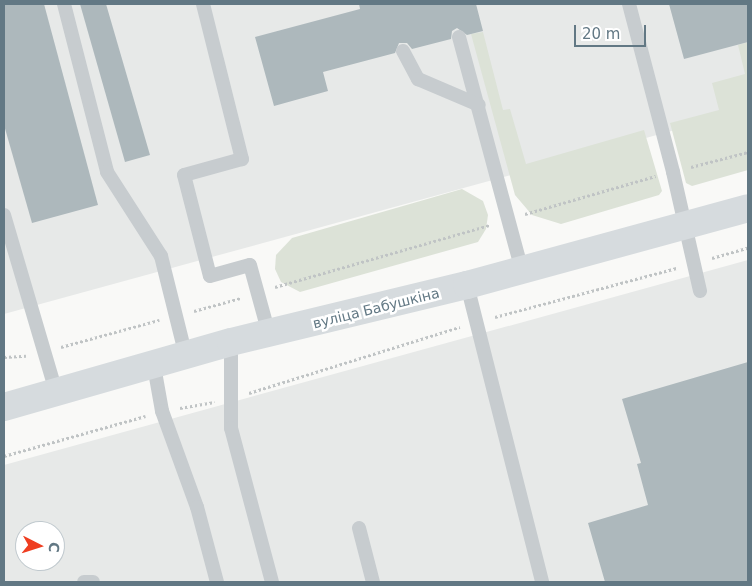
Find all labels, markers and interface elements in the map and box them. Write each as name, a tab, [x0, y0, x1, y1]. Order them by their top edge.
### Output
scale bar	[577, 15, 650, 47]
text: 20 m	[582, 25, 620, 43]
street label: вуліца Бабушкіна	[311, 284, 441, 332]
north arrow	[15, 521, 65, 571]
text: С	[46, 541, 62, 553]

